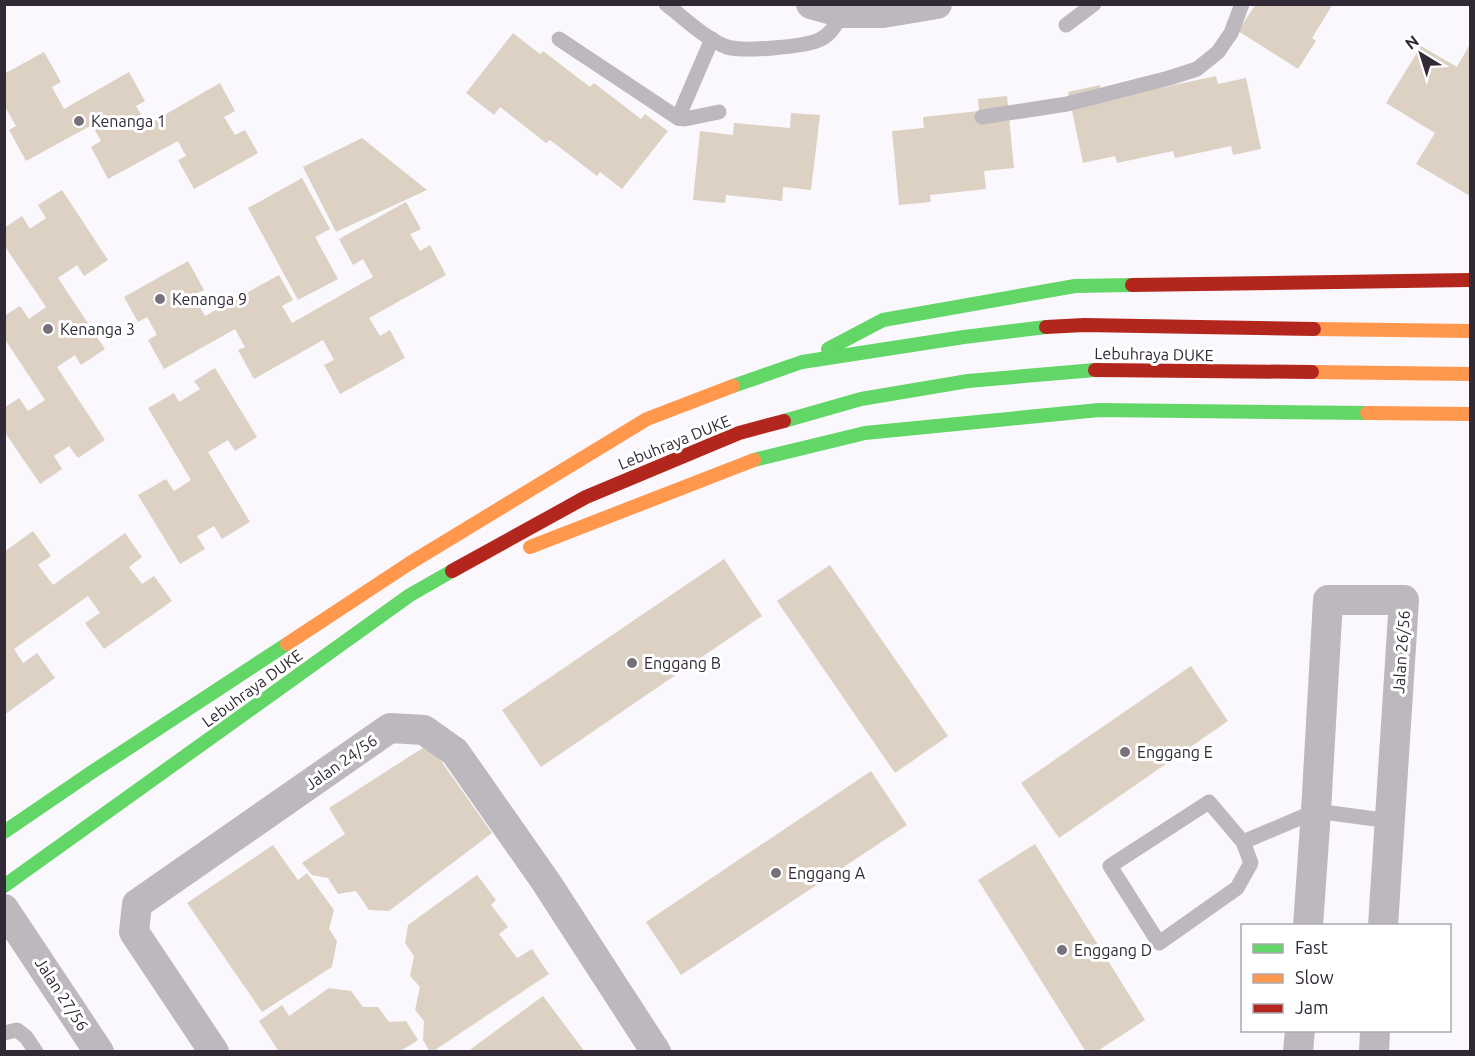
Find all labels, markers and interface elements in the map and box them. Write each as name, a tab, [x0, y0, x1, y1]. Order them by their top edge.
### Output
north arrow	[1391, 24, 1451, 84]
text: N	[1402, 31, 1422, 53]
place label: Kenanga 1	[91, 112, 166, 130]
marker: Kenanga 1	[72, 114, 86, 128]
place label: Kenanga 9	[172, 290, 247, 308]
marker: Kenanga 9	[153, 292, 167, 306]
place label: Kenanga 3	[60, 320, 135, 338]
marker: Kenanga 3	[41, 322, 55, 336]
street label: Lebuhraya DUKE	[1094, 344, 1214, 364]
street label: Lebuhraya DUKE	[615, 411, 733, 473]
street label: Jalan 26/56	[1389, 610, 1413, 694]
street label: Lebuhraya DUKE	[198, 646, 306, 730]
place label: Enggang B	[644, 654, 721, 672]
marker: Enggang B	[625, 656, 639, 670]
street label: Jalan 24/56	[302, 731, 380, 793]
place label: Enggang E	[1137, 743, 1213, 761]
marker: Enggang E	[1118, 745, 1132, 759]
place label: Enggang A	[788, 864, 866, 882]
marker: Enggang A	[769, 866, 783, 880]
legend	[1241, 924, 1451, 1032]
text: Fast	[1295, 937, 1328, 957]
place label: Enggang D	[1074, 941, 1152, 959]
marker: Enggang D	[1055, 943, 1069, 957]
street label: Jalan 27/56	[32, 954, 92, 1034]
text: Slow	[1295, 967, 1334, 987]
text: Jam	[1295, 997, 1329, 1017]

